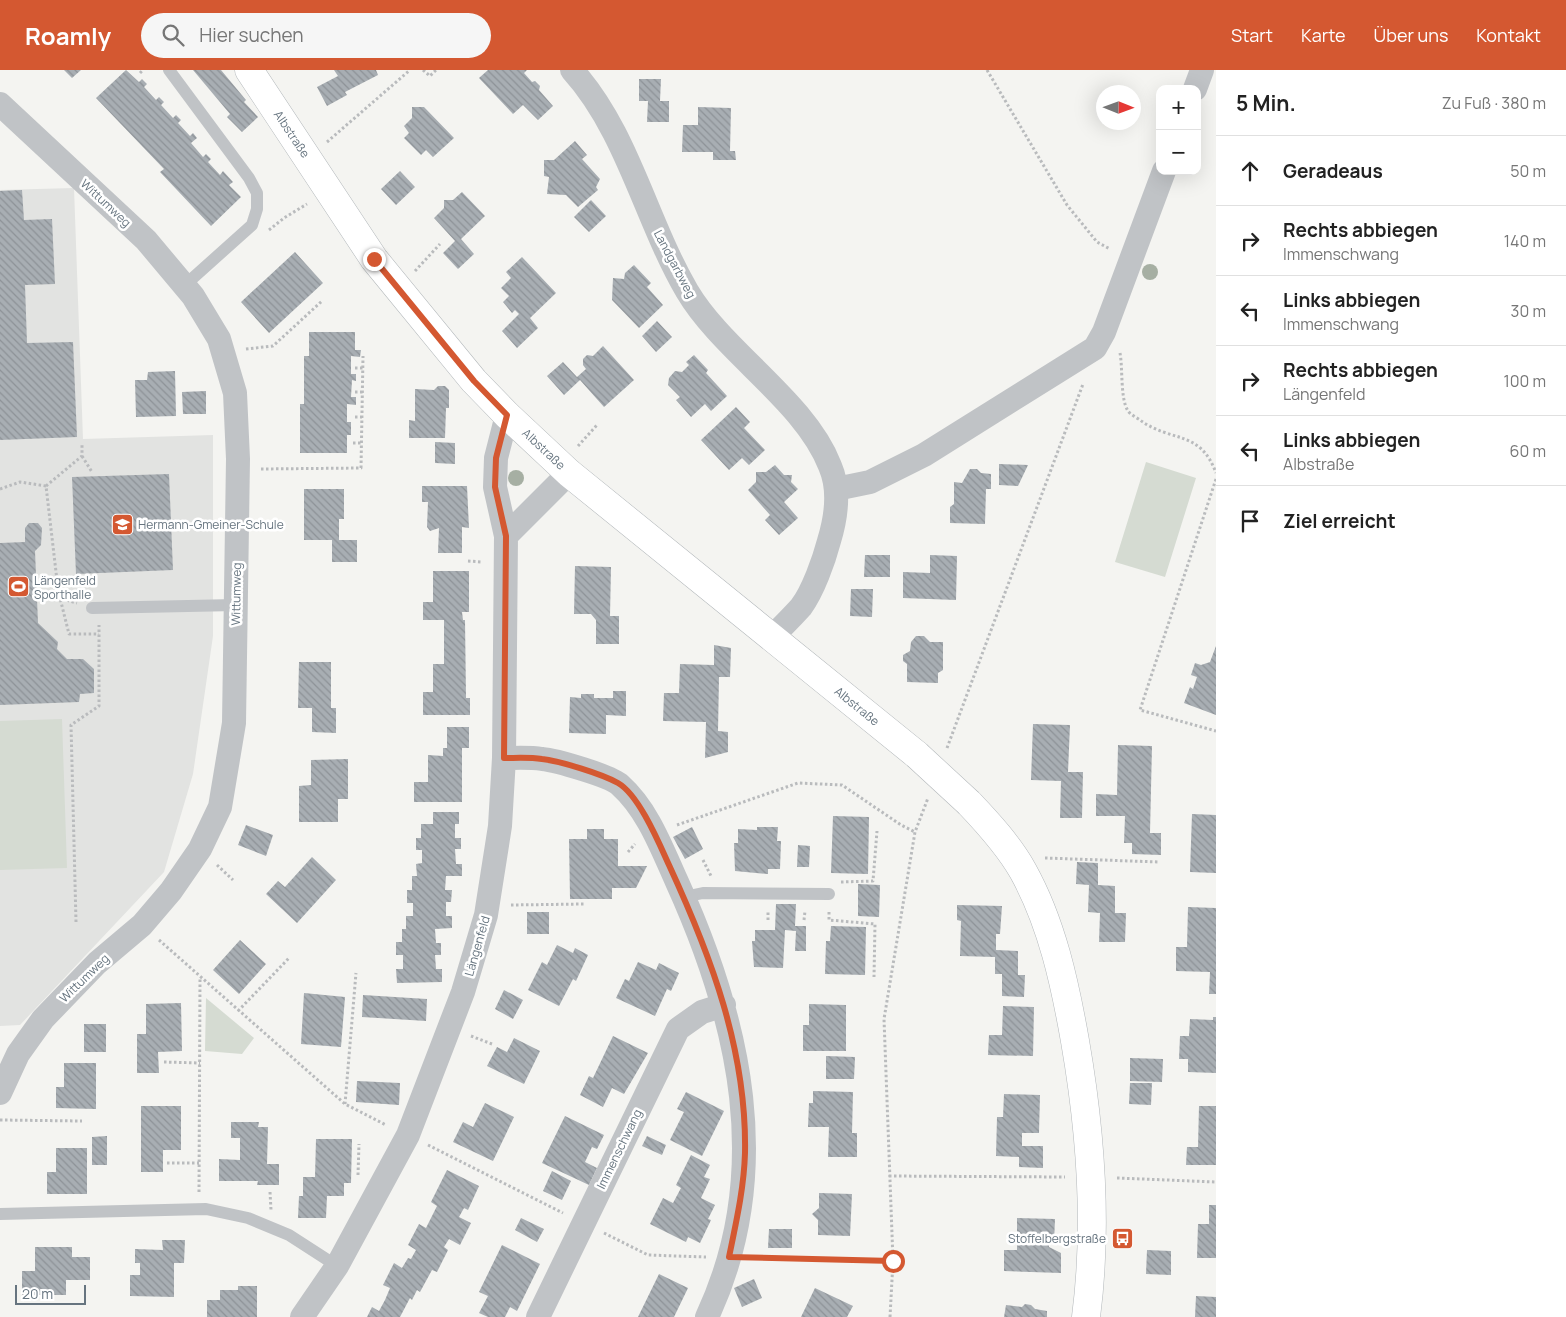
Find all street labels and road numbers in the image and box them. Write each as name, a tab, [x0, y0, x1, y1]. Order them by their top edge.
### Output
street label: Albstraße	[270, 107, 314, 161]
street label: Wittumweg	[77, 175, 135, 231]
street label: Landgarbweg	[650, 227, 700, 301]
street label: Albstraße	[519, 425, 569, 473]
street label: Wittumweg	[227, 562, 245, 626]
street label: Albstraße	[831, 683, 883, 729]
street label: Längenfeld	[460, 914, 494, 978]
street label: Wittumweg	[55, 950, 113, 1006]
street label: Immenschwang	[592, 1106, 646, 1192]

